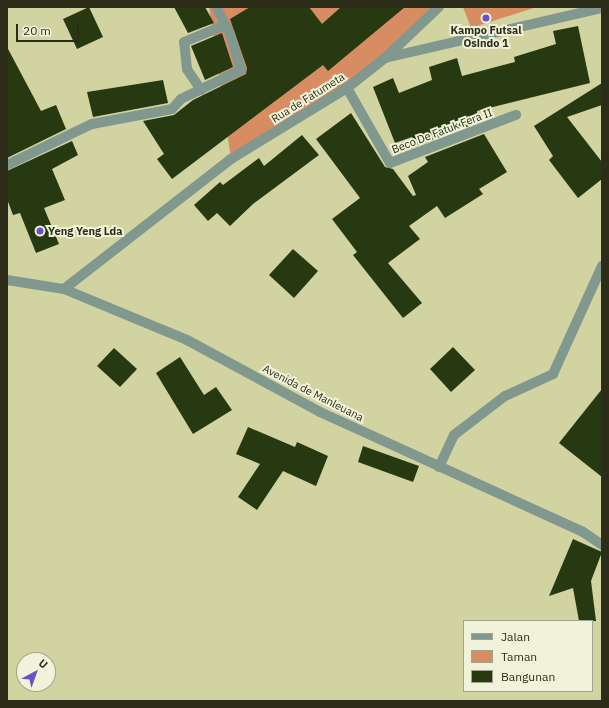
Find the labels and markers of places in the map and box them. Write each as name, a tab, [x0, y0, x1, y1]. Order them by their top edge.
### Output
marker: Kampo Futsal Osindo 1	[481, 13, 491, 23]
place label: Kampo Futsal Osindo 1	[450, 24, 522, 50]
place label: Yeng Yeng Lda	[48, 224, 122, 238]
marker: Yeng Yeng Lda	[35, 226, 45, 236]

